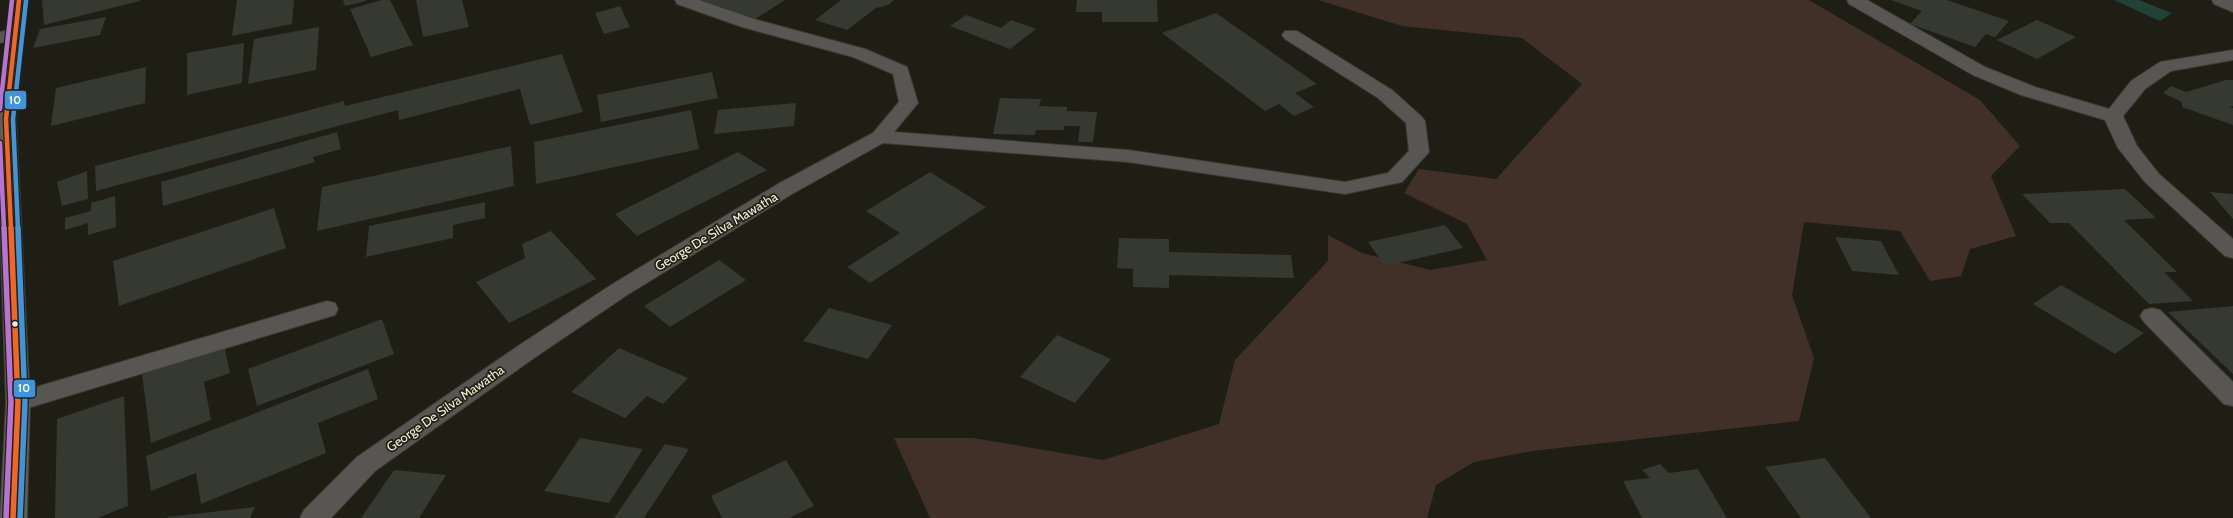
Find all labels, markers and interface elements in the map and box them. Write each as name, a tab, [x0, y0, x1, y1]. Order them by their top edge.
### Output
line badge: 10	[4, 90, 27, 110]
text: 10	[9, 93, 21, 107]
street label: George De Silva Mawatha	[652, 188, 781, 274]
unlabelled marker	[10, 319, 20, 329]
street label: George De Silva Mawatha	[383, 361, 508, 455]
line badge: 10	[13, 379, 36, 398]
text: 10	[18, 381, 30, 395]

